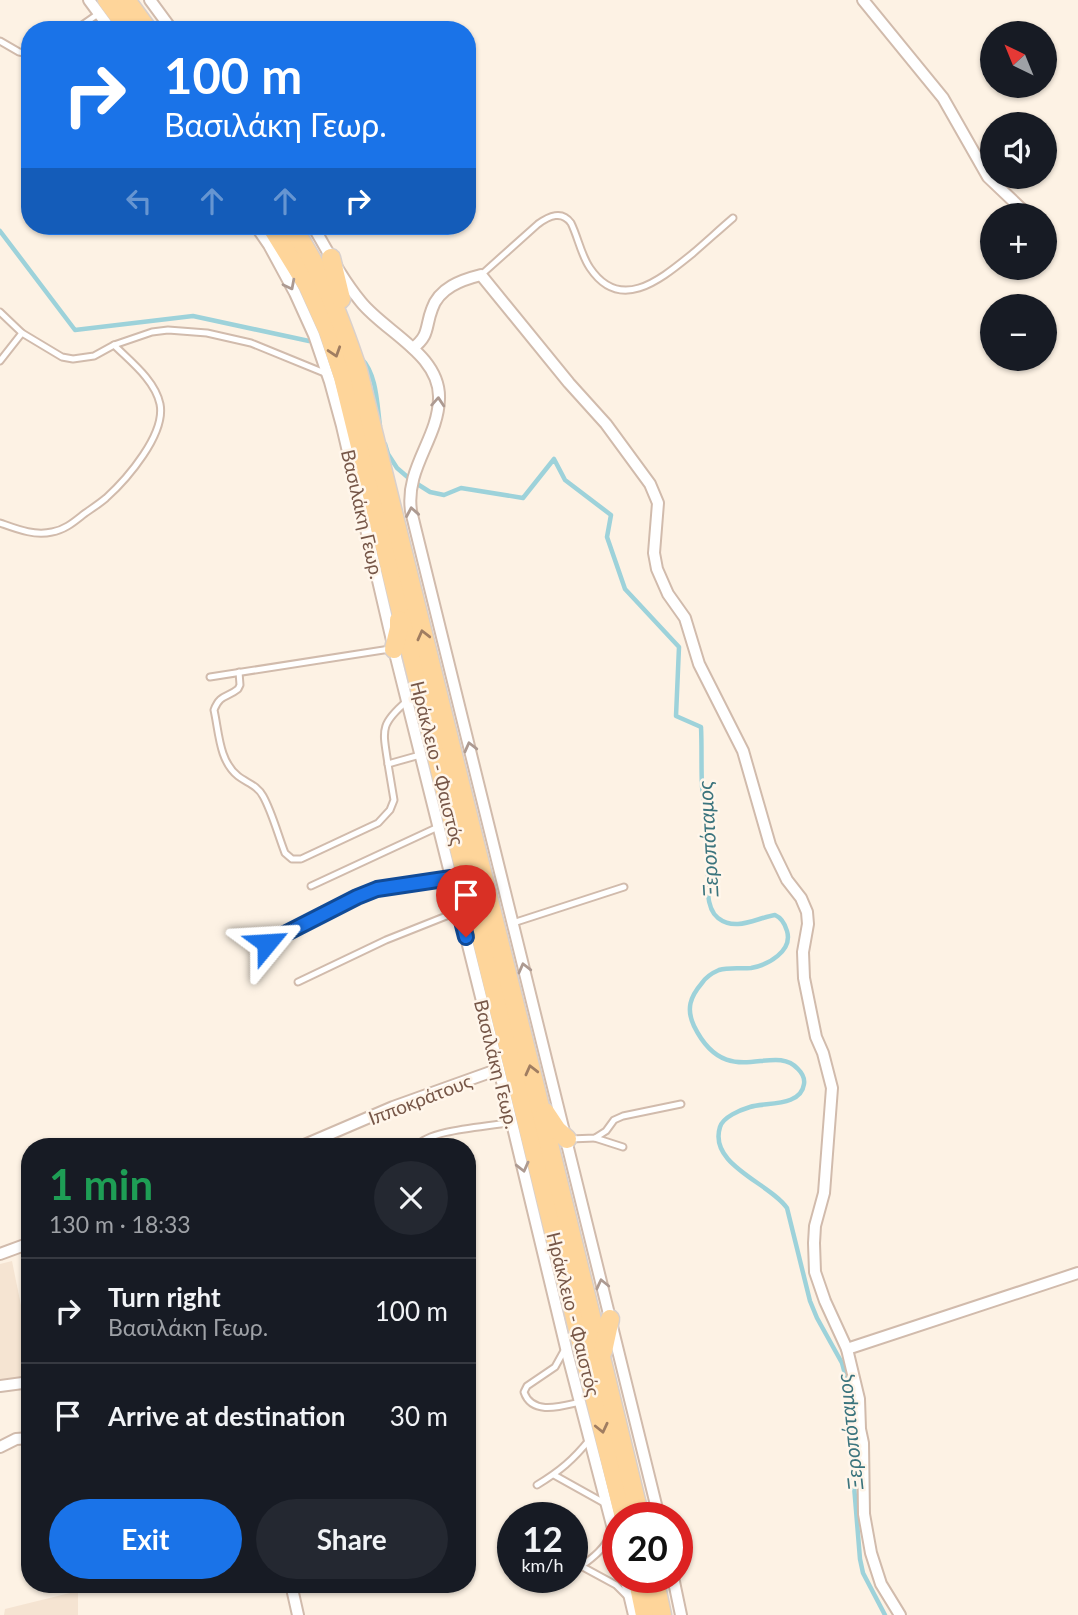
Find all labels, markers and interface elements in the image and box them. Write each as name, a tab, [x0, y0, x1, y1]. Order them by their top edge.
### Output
north arrow	[980, 21, 1057, 98]
map controls	[980, 21, 1057, 371]
text: 100 m	[164, 46, 302, 104]
icon: right	[49, 49, 140, 140]
text: Βασιλάκη Γεωρ.	[164, 105, 387, 144]
button: sound	[980, 112, 1057, 189]
icon: left	[120, 182, 158, 220]
icon: ahead	[193, 182, 231, 220]
icon: ahead	[266, 182, 304, 220]
icon: right	[339, 182, 377, 220]
button: +	[980, 203, 1057, 280]
one-way arrow	[282, 278, 296, 290]
button: −	[980, 294, 1057, 371]
one-way arrow	[327, 345, 341, 357]
one-way arrow	[430, 396, 445, 407]
street label: Βασιλάκη Γεωρ.	[337, 447, 389, 581]
one-way arrow	[406, 506, 421, 518]
one-way arrow	[417, 629, 431, 641]
street label: Ηράκλειο - Φαιστός	[406, 678, 470, 848]
one-way arrow	[464, 741, 478, 753]
water label: Ξεροπόταμος	[691, 779, 723, 898]
pin	[436, 865, 496, 937]
icon: arrive	[447, 876, 485, 914]
position arrow	[230, 906, 304, 980]
one-way arrow	[518, 962, 532, 974]
street label: Βασιλάκη Γεωρ.	[470, 997, 524, 1131]
one-way arrow	[525, 1064, 539, 1076]
street label: Ιπποκράτους	[365, 1069, 475, 1129]
text: 1 min	[49, 1159, 153, 1209]
button: close	[374, 1161, 448, 1235]
one-way arrow	[515, 1161, 529, 1173]
text: 130 m · 18:33	[49, 1210, 191, 1238]
street label: Ηράκλειο - Φαιστός	[542, 1229, 606, 1399]
one-way arrow	[595, 1279, 610, 1291]
text: Turn right	[108, 1281, 221, 1313]
icon: right	[49, 1292, 87, 1330]
text: 100 m	[375, 1295, 448, 1327]
text: Βασιλάκη Γεωρ.	[108, 1313, 268, 1341]
water label: Ξεροπόταμος	[830, 1372, 868, 1491]
icon: arrive	[49, 1397, 87, 1435]
text: Arrive at destination	[108, 1400, 345, 1432]
text: 30 m	[390, 1400, 448, 1432]
one-way arrow	[594, 1422, 608, 1434]
button: Exit	[49, 1499, 242, 1579]
button: Share	[256, 1499, 448, 1579]
speed limit sign: 20	[602, 1502, 693, 1593]
text: 12	[522, 1517, 563, 1559]
text: km/h	[521, 1554, 564, 1576]

